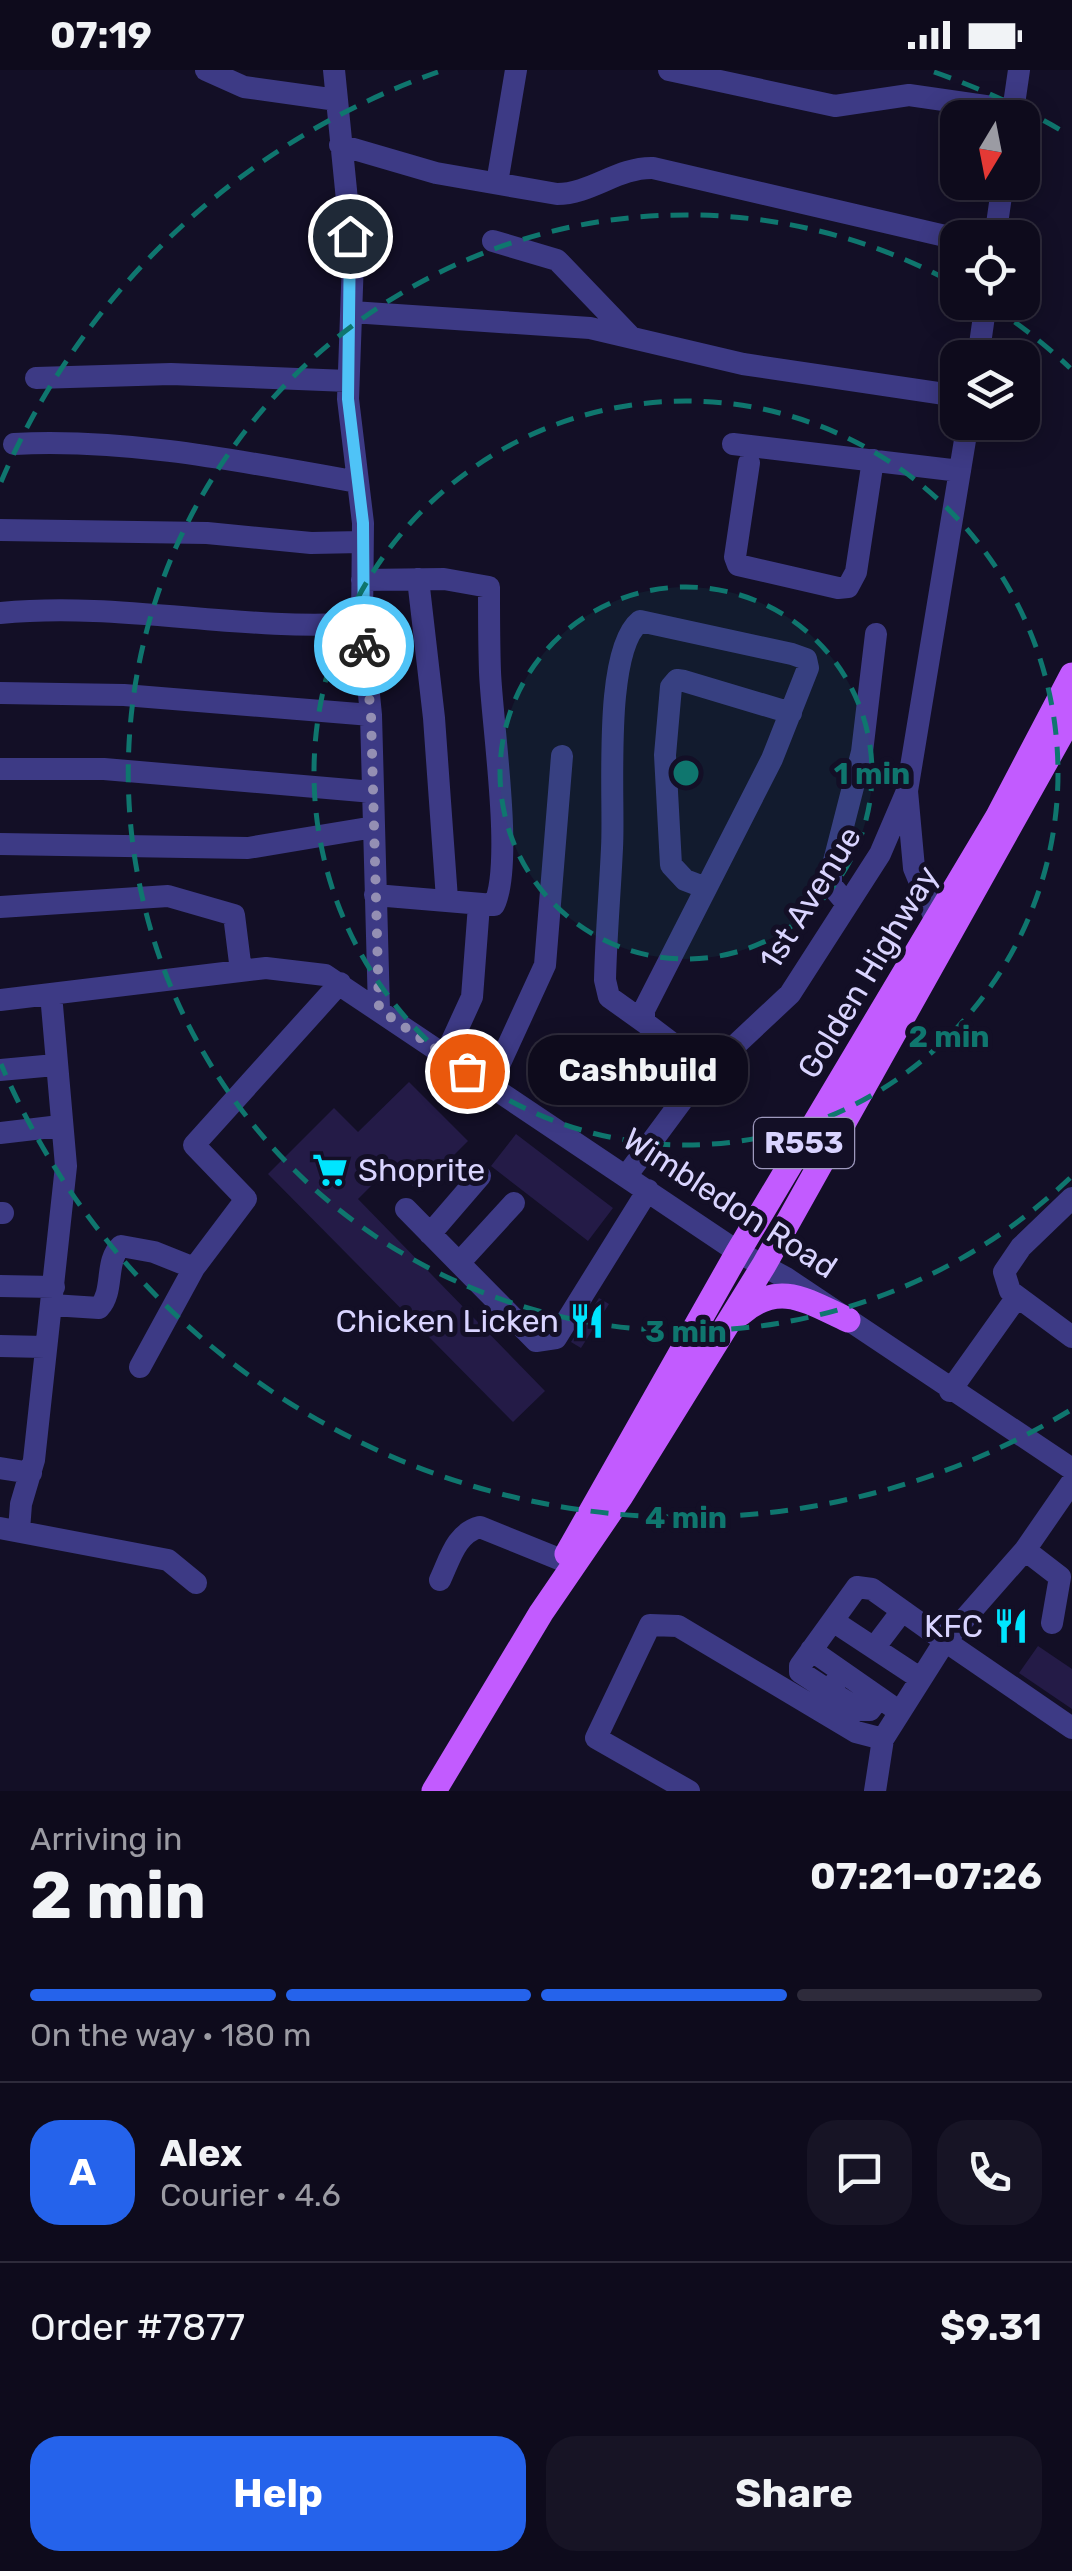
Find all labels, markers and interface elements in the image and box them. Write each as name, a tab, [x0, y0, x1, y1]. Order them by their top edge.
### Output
text: 07:19	[50, 12, 152, 58]
north arrow	[940, 100, 1040, 200]
map controls	[940, 100, 1040, 440]
pin	[308, 194, 393, 279]
icon: home	[323, 209, 378, 264]
button: locate	[940, 220, 1040, 320]
button: layers	[940, 340, 1040, 440]
courier	[314, 596, 414, 696]
icon: bike	[337, 619, 392, 674]
centre of rings	[668, 755, 704, 791]
text: 1 min	[834, 756, 910, 792]
street label: 1st Avenue	[751, 819, 869, 977]
street label: Golden Highway	[790, 859, 946, 1085]
text: 2 min	[908, 1019, 990, 1055]
pin	[425, 1029, 510, 1114]
callout: Cashbuild	[527, 1036, 747, 1106]
icon: bag	[440, 1044, 495, 1099]
text: Cashbuild	[558, 1051, 718, 1089]
road number: R553	[754, 1118, 854, 1168]
street label: Wimbledon Road	[616, 1120, 844, 1286]
supermarket icon: Shoprite	[311, 1151, 349, 1189]
place label: Shoprite	[358, 1151, 485, 1189]
place label: Chicken Licken	[335, 1302, 559, 1340]
restaurant icon: Chicken Licken	[568, 1302, 606, 1340]
text: 3 min	[645, 1314, 727, 1350]
text: 4 min	[645, 1500, 727, 1536]
place label: KFC	[924, 1607, 983, 1645]
restaurant icon: KFC	[992, 1607, 1030, 1645]
text: Arriving in	[30, 1820, 182, 1858]
text: 07:21–07:26	[810, 1853, 1042, 1899]
text: 2 min	[30, 1857, 206, 1934]
text: On the way · 180 m	[30, 2016, 311, 2054]
button: chat	[807, 2120, 912, 2225]
button: phone	[937, 2120, 1042, 2225]
text: Alex	[160, 2130, 242, 2176]
text: A	[69, 2149, 96, 2195]
text: Courier · 4.6	[160, 2176, 341, 2214]
text: Order #7877	[30, 2304, 245, 2350]
text: $9.31	[940, 2304, 1042, 2350]
button: Help	[30, 2436, 526, 2551]
button: Share	[546, 2436, 1042, 2551]

